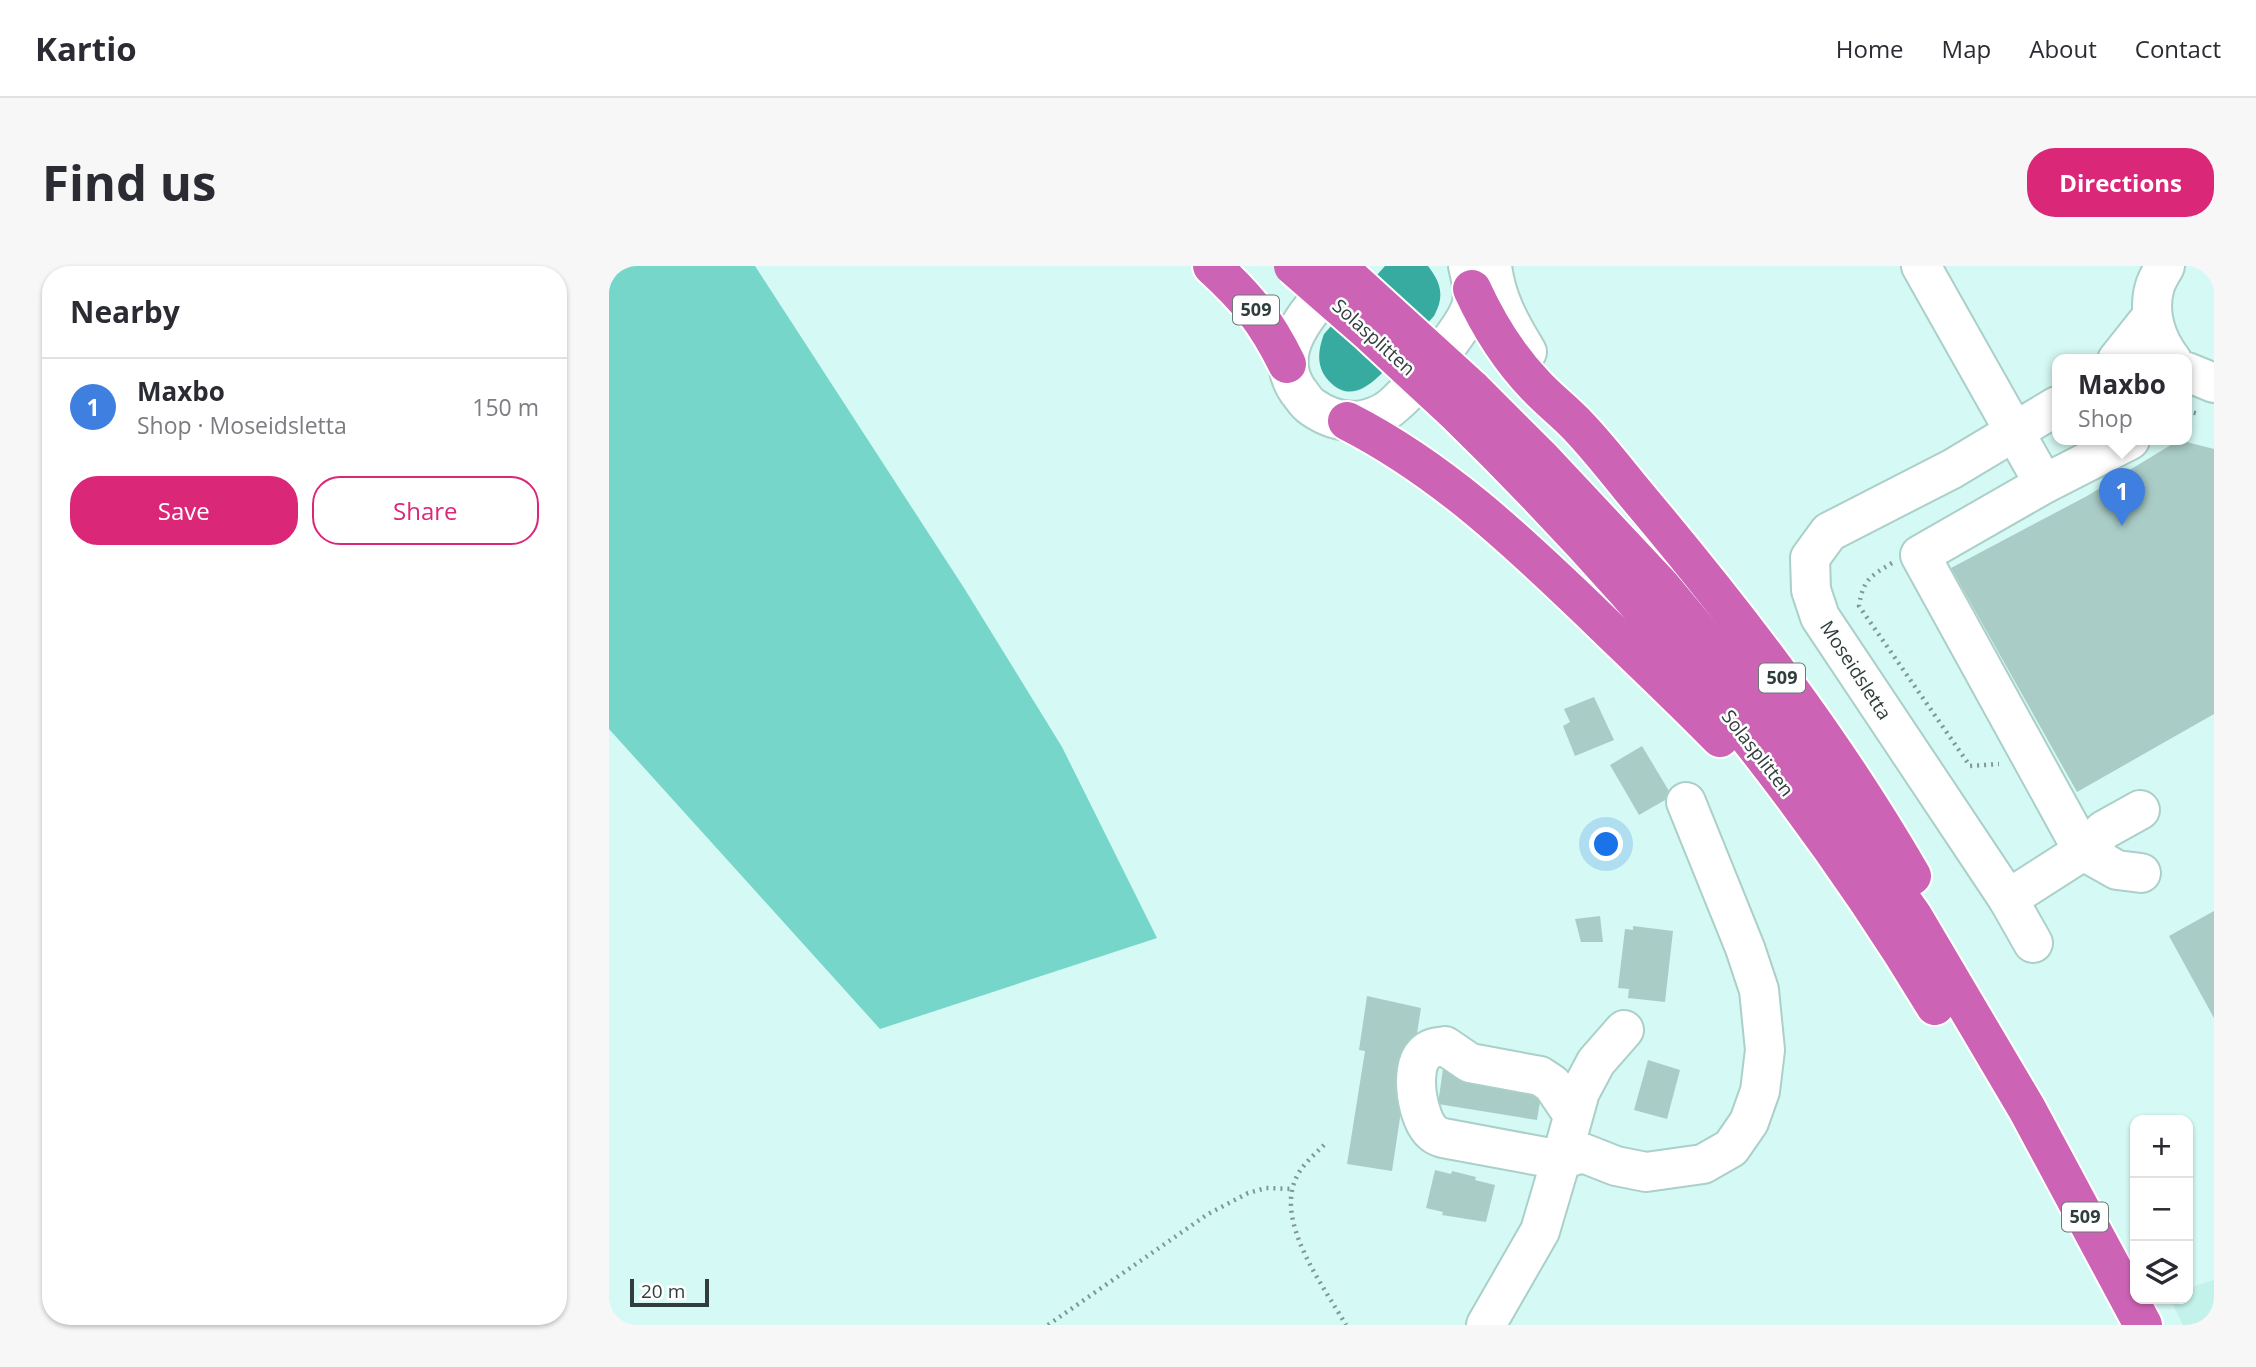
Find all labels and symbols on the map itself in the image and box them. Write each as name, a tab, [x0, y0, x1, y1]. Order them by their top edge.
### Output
street label: Solasplitten	[1327, 293, 1421, 381]
road number: 509	[1233, 295, 1279, 324]
pin: 1	[2099, 468, 2145, 526]
street label: Moseidsletta	[1814, 615, 1898, 725]
road number: 509	[1759, 664, 1805, 692]
street label: Solasplitten	[1716, 704, 1800, 802]
your location	[1589, 827, 1623, 861]
road number: 509	[2062, 1202, 2108, 1232]
scale bar	[630, 1276, 709, 1308]

